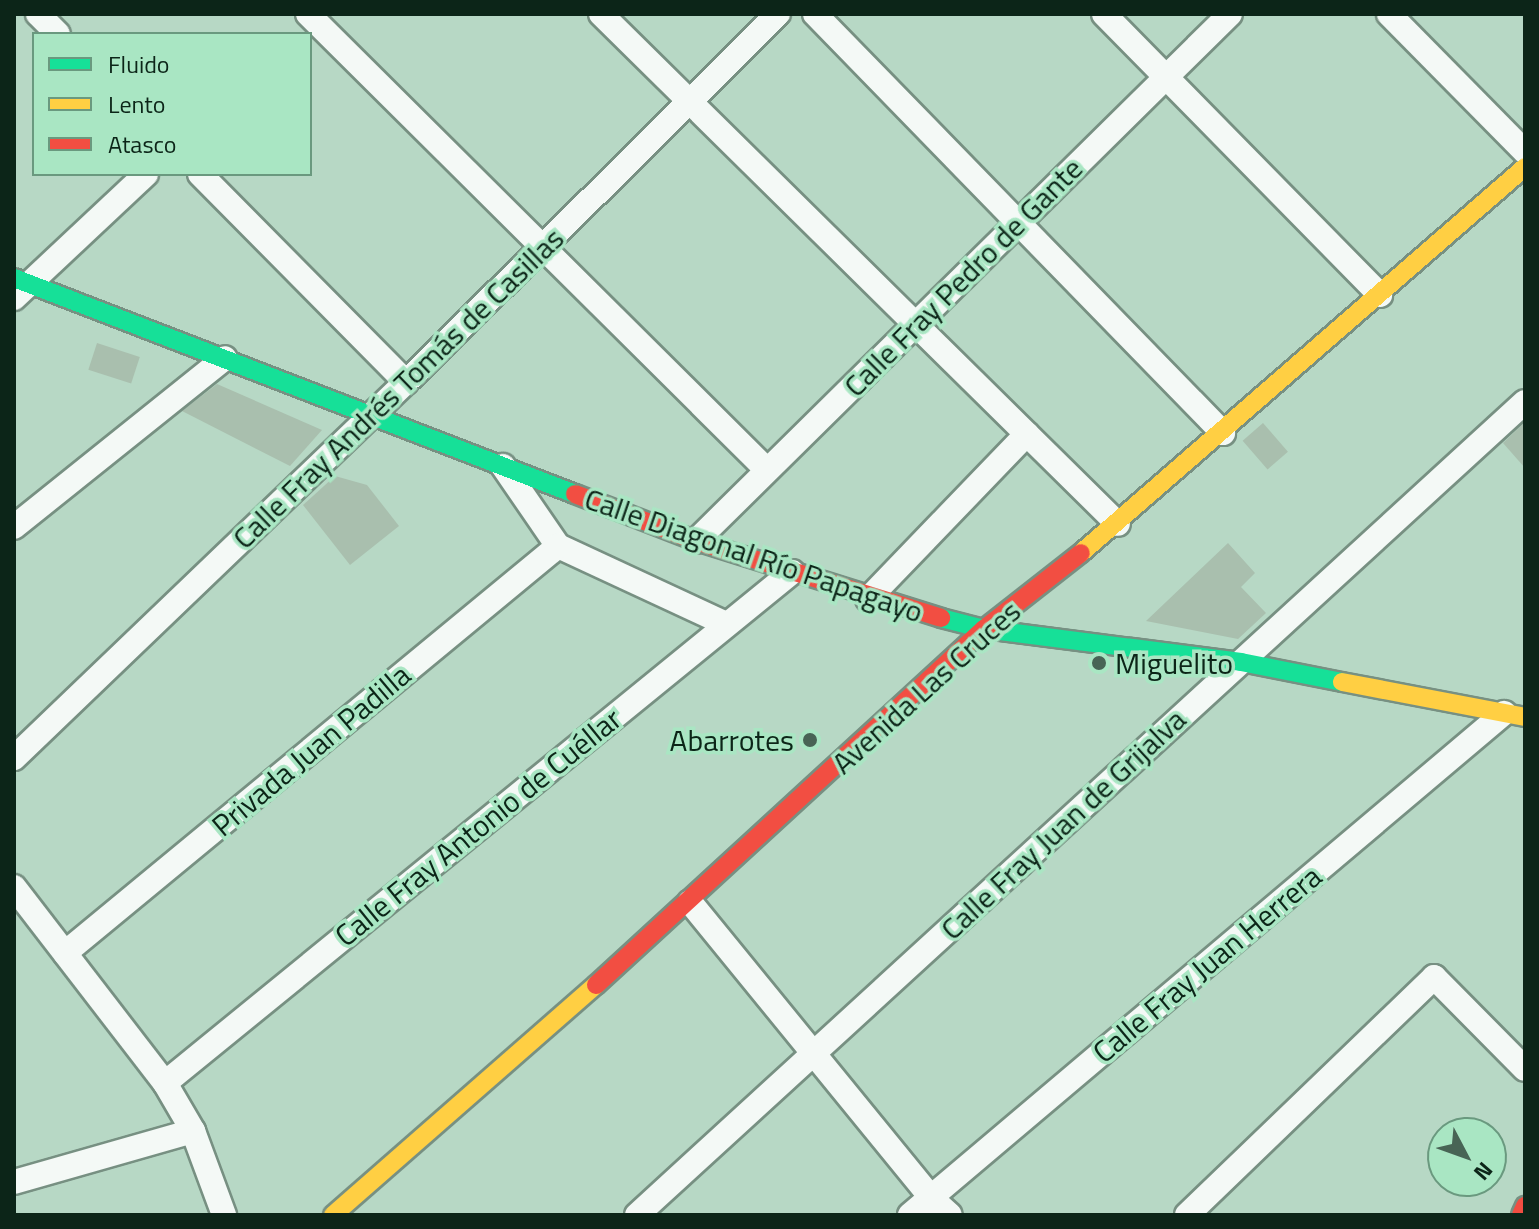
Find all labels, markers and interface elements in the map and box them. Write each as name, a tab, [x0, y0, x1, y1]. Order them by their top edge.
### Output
legend	[32, 32, 312, 176]
text: Fluido	[108, 46, 170, 82]
text: Lento	[108, 86, 165, 122]
text: Atasco	[108, 126, 177, 162]
street label: Calle Fray Pedro de Gante	[836, 150, 1090, 404]
street label: Calle Fray Andrés Tomás de Casillas	[225, 220, 571, 556]
street label: Calle Diagonal Río Papagayo	[580, 480, 928, 630]
street label: Avenida Las Cruces	[824, 593, 1028, 781]
place label: Miguelito	[1115, 645, 1233, 681]
marker: Miguelito	[1090, 654, 1108, 672]
street label: Privada Juan Padilla	[205, 657, 417, 843]
street label: Calle Fray Antonio de Cuéllar	[328, 700, 628, 954]
street label: Calle Fray Juan de Grijalva	[933, 701, 1193, 947]
place label: Abarrotes	[670, 722, 794, 758]
marker: Abarrotes	[801, 731, 819, 749]
street label: Calle Fray Juan Herrera	[1085, 858, 1329, 1070]
north arrow	[1427, 1117, 1507, 1197]
text: N	[1466, 1155, 1501, 1188]

